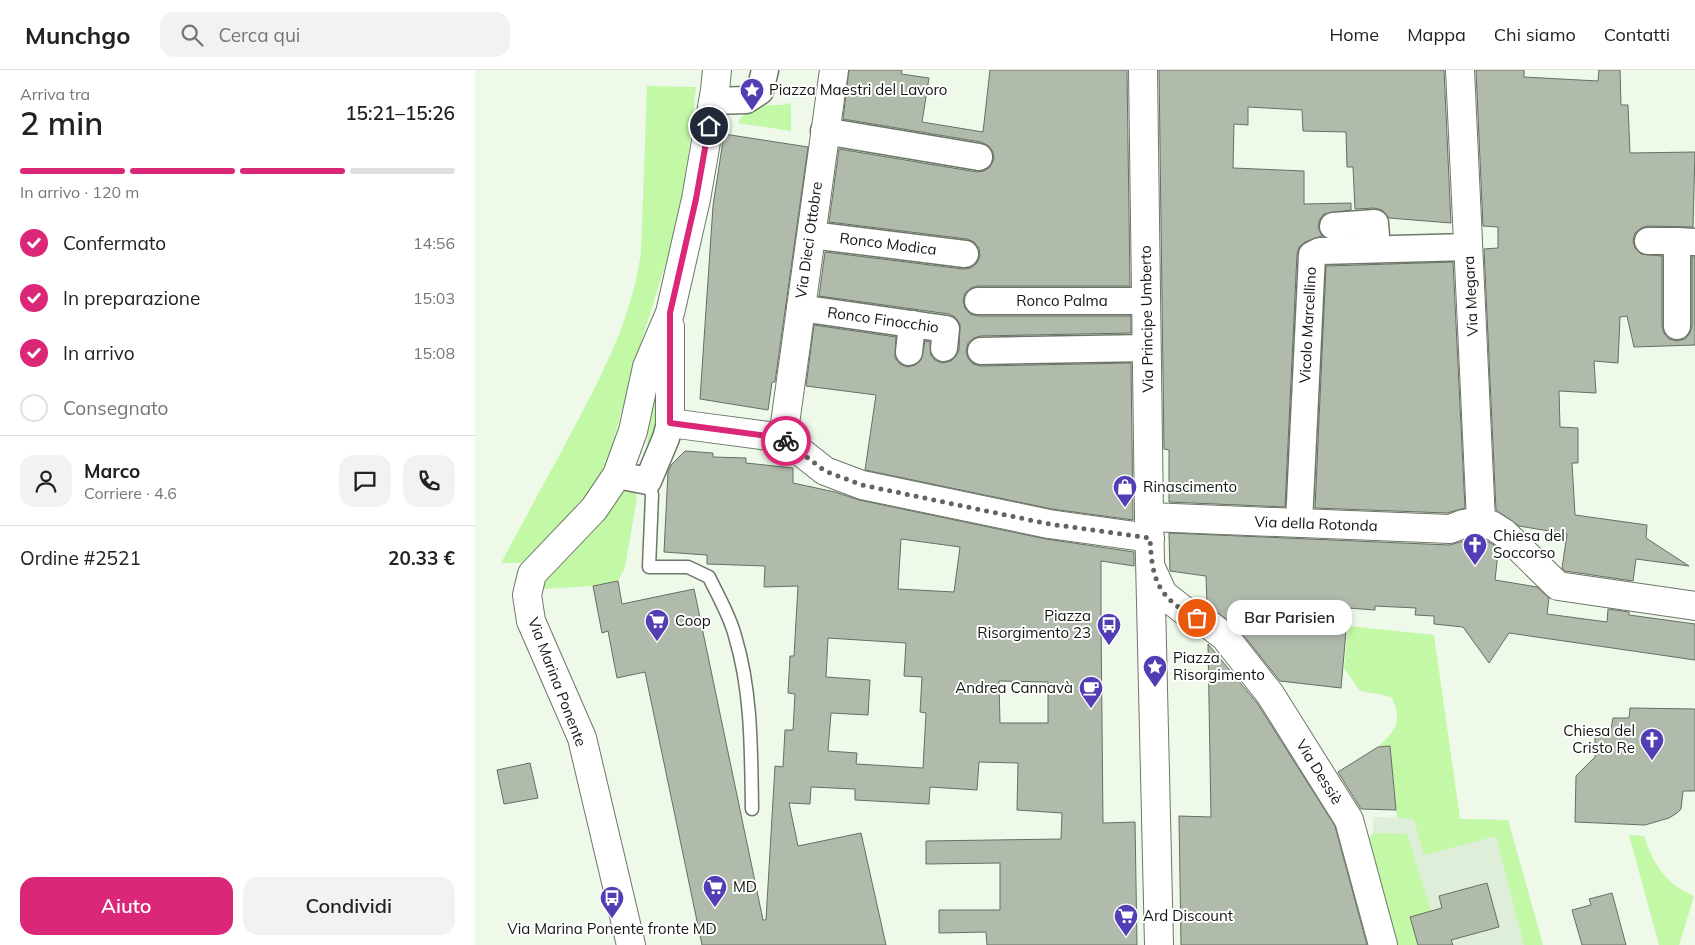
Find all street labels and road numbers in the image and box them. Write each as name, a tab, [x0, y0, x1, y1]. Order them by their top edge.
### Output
street label: Via Dieci Ottobre	[791, 180, 826, 300]
street label: Ronco Modica	[838, 228, 938, 259]
street label: Via Principe Umberto	[1136, 245, 1157, 393]
street label: Via Megara	[1459, 255, 1482, 337]
street label: Vicolo Marcellino	[1295, 266, 1320, 384]
street label: Ronco Palma	[1016, 291, 1108, 310]
street label: Ronco Finocchio	[826, 302, 940, 337]
street label: Via della Rotonda	[1254, 512, 1378, 535]
street label: Via Marina Ponente	[524, 615, 591, 749]
street label: Via Dessiè	[1292, 736, 1347, 808]

